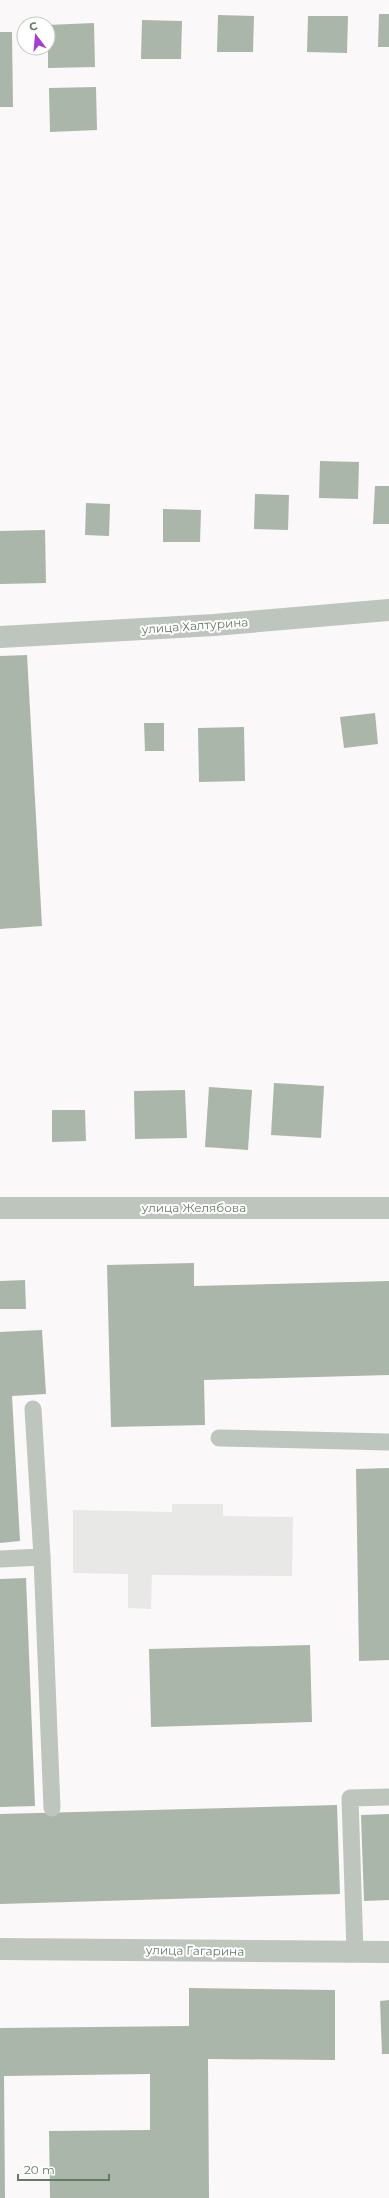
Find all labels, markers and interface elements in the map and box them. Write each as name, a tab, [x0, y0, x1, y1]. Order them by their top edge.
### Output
north arrow	[16, 16, 56, 56]
text: С	[27, 19, 39, 34]
street label: улица Халтурина	[140, 614, 249, 637]
street label: улица Желябова	[141, 1200, 246, 1215]
street label: улица Гагарина	[145, 1942, 244, 1959]
scale bar	[18, 2156, 109, 2182]
text: 20 m	[24, 2162, 55, 2177]

